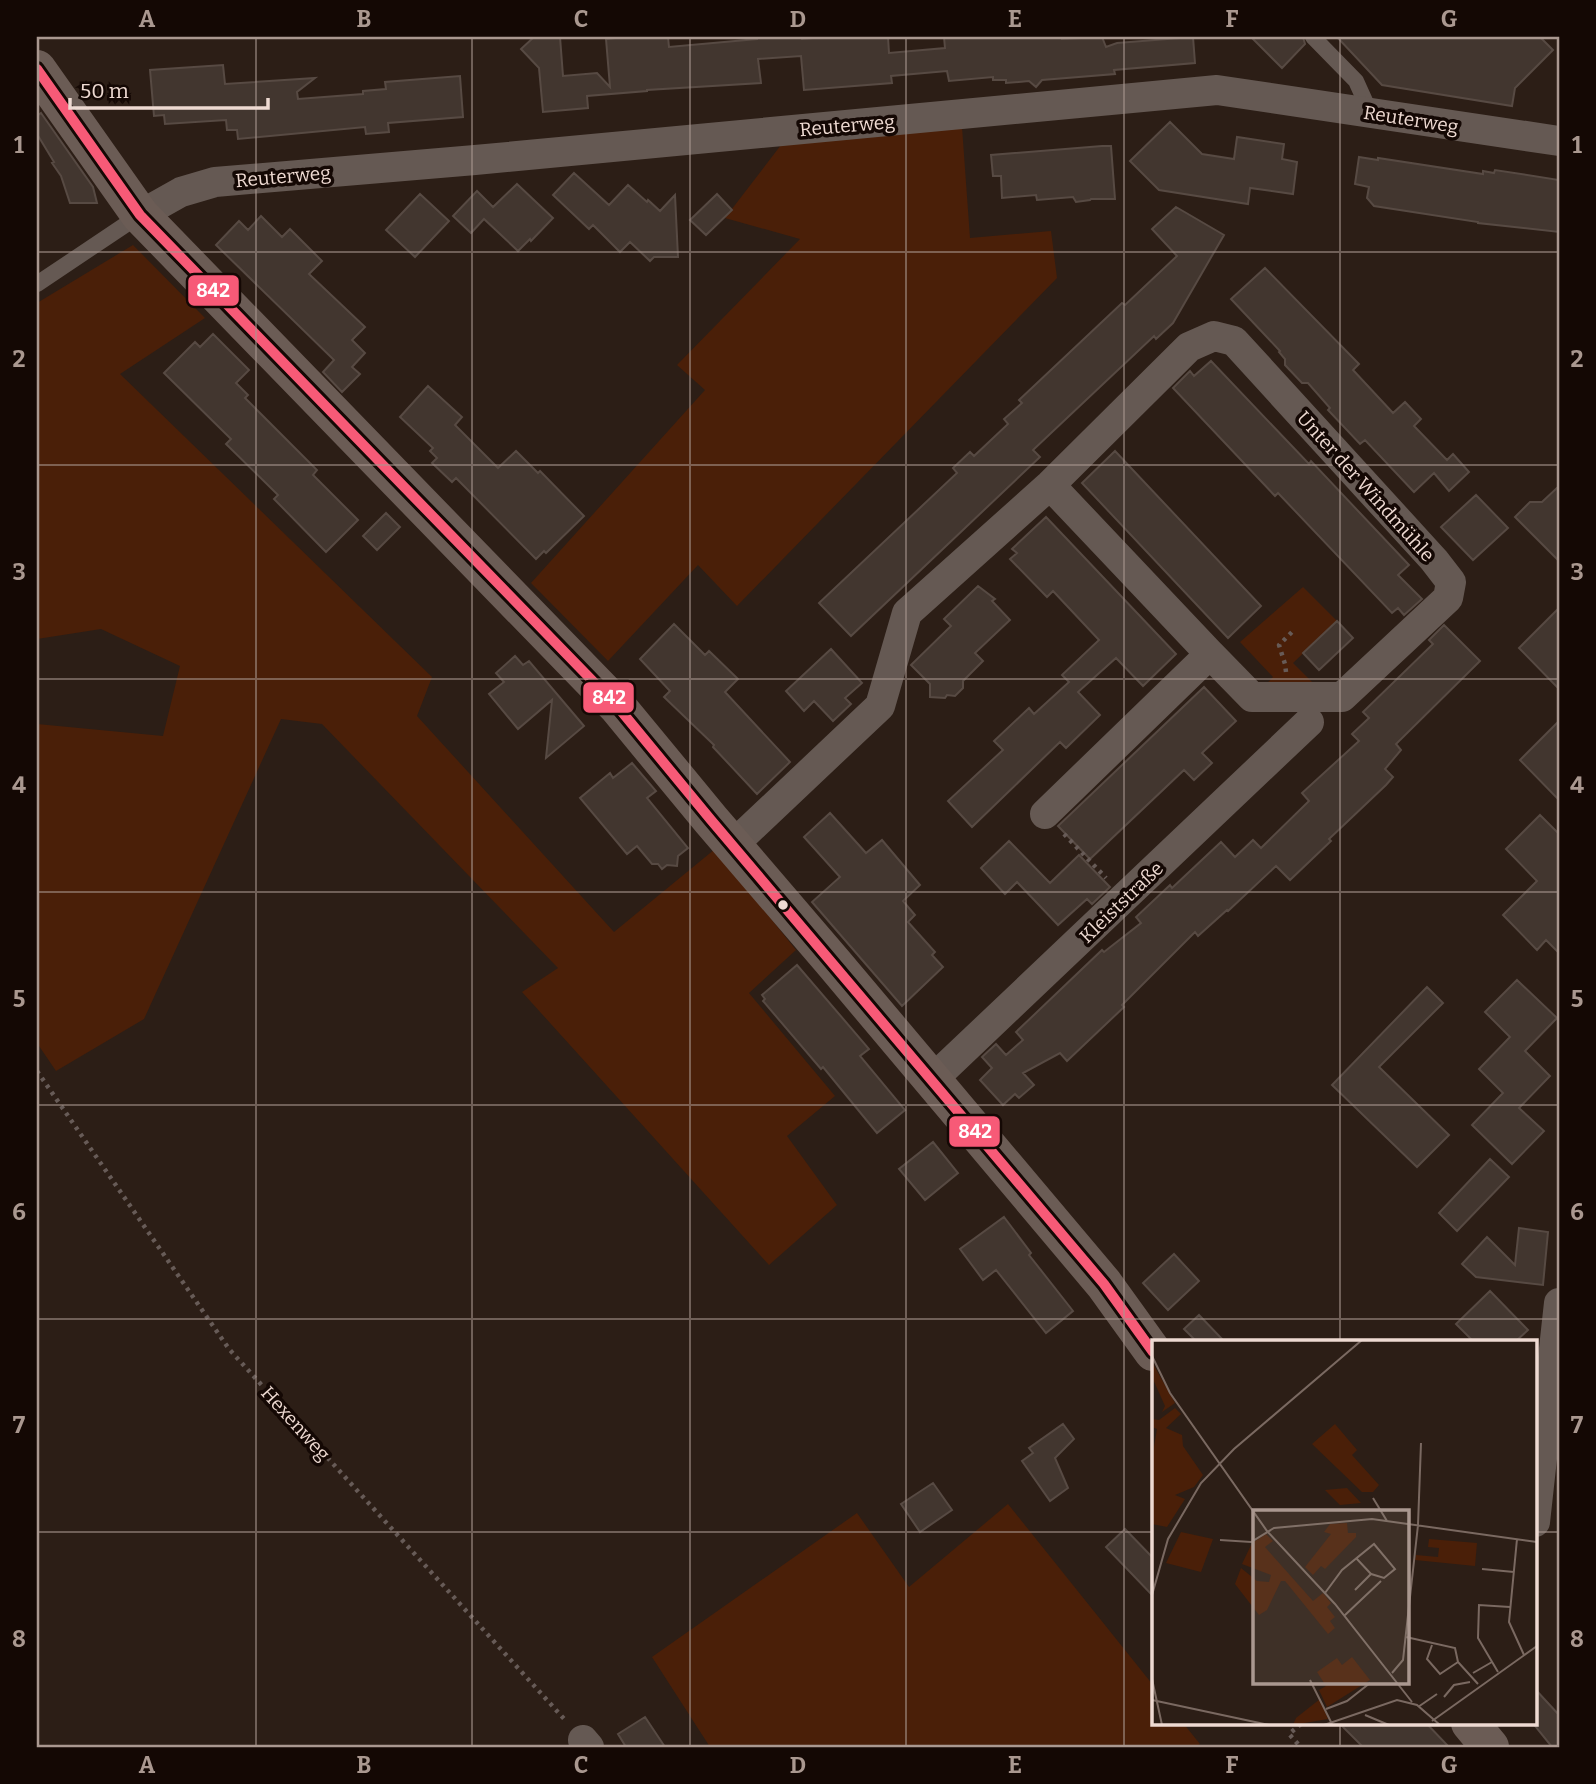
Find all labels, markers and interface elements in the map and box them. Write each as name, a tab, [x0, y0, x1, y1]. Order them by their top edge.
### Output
text: A	[139, 5, 156, 33]
text: B	[357, 5, 371, 33]
text: C	[574, 5, 588, 33]
text: D	[790, 5, 806, 33]
text: E	[1008, 5, 1022, 33]
text: F	[1226, 5, 1239, 33]
text: G	[1441, 5, 1458, 33]
scale bar	[70, 66, 268, 110]
text: 50 m	[80, 78, 129, 104]
street label: Reuterweg	[1362, 101, 1460, 138]
street label: Reuterweg	[798, 110, 896, 141]
text: 1	[14, 131, 24, 159]
text: 1	[1572, 131, 1582, 159]
street label: Reuterweg	[234, 161, 332, 192]
line badge: 842	[187, 274, 240, 307]
text: 842	[196, 279, 230, 302]
text: 2	[13, 345, 26, 373]
text: 2	[1571, 345, 1584, 373]
street label: Unter der Windmühle	[1292, 406, 1439, 566]
text: 3	[12, 558, 26, 586]
text: 3	[1570, 558, 1584, 586]
line badge: 842	[582, 681, 635, 714]
text: 842	[592, 686, 626, 709]
text: 4	[12, 771, 26, 799]
text: 4	[1570, 771, 1584, 799]
street label: Kleiststraße	[1075, 857, 1168, 948]
unlabelled marker	[776, 898, 790, 912]
text: 5	[13, 985, 25, 1013]
text: 5	[1571, 985, 1583, 1013]
line badge: 842	[948, 1115, 1001, 1148]
text: 842	[958, 1120, 992, 1143]
text: 6	[12, 1198, 26, 1226]
text: 6	[1570, 1198, 1584, 1226]
inset map	[1152, 1340, 1536, 1724]
street label: Hexenweg	[256, 1381, 335, 1466]
text: 7	[13, 1411, 26, 1439]
text: 7	[1571, 1411, 1584, 1439]
text: 8	[12, 1625, 26, 1653]
text: 8	[1570, 1625, 1584, 1653]
text: A	[139, 1751, 156, 1779]
text: B	[357, 1751, 371, 1779]
text: C	[574, 1751, 588, 1779]
text: D	[790, 1751, 806, 1779]
text: E	[1008, 1751, 1022, 1779]
text: F	[1226, 1751, 1239, 1779]
text: G	[1441, 1751, 1458, 1779]

